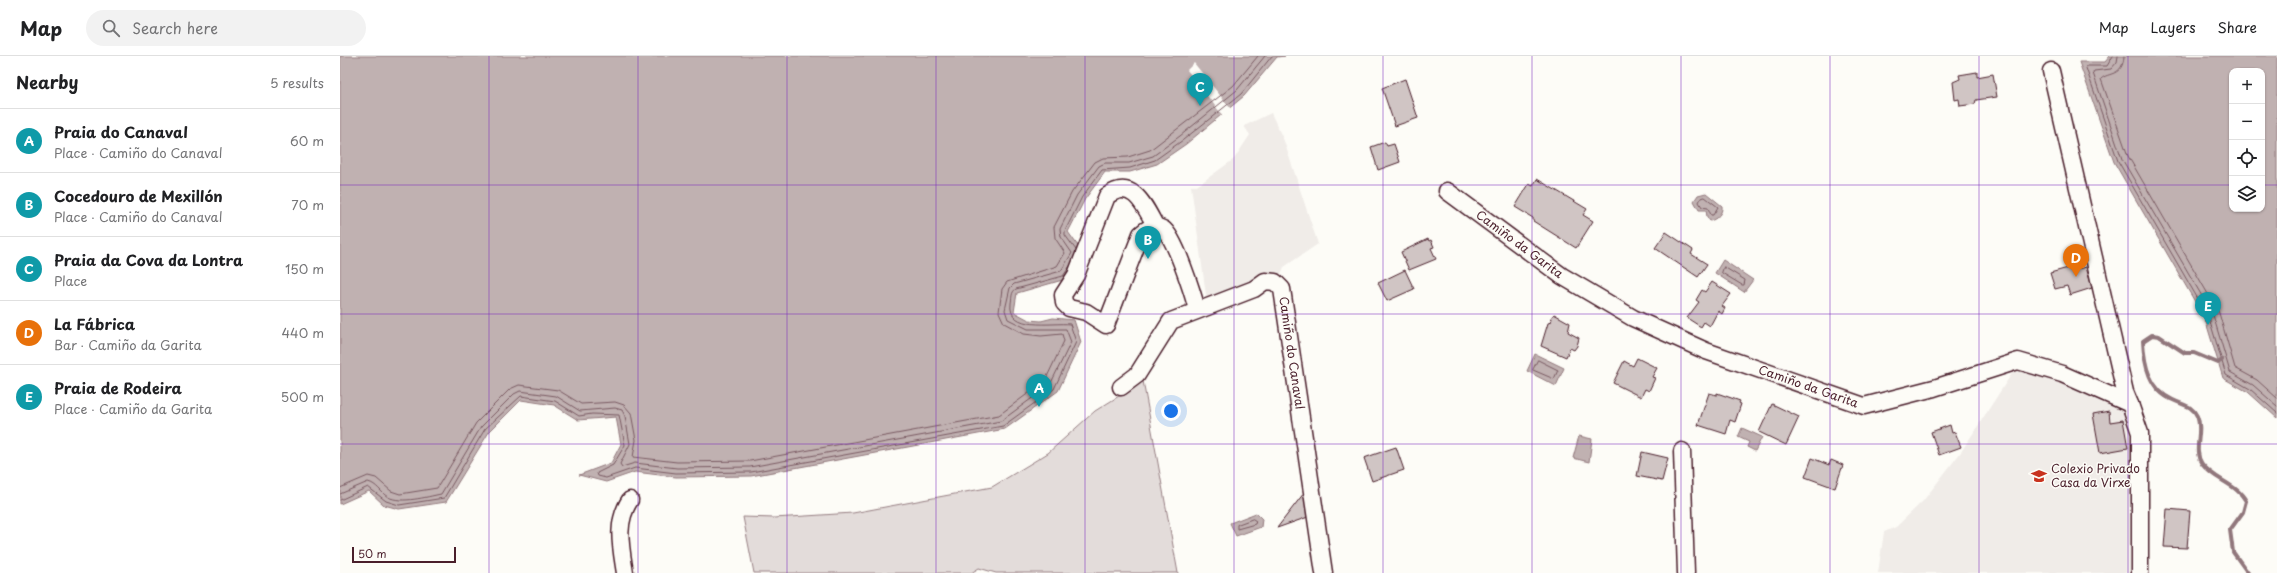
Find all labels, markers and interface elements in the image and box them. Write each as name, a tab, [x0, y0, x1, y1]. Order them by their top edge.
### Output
search box	[86, 10, 366, 46]
text: Map	[20, 14, 62, 42]
text: Search here	[132, 16, 218, 39]
icon: search	[100, 17, 122, 39]
text: Map	[2099, 17, 2129, 38]
text: Layers	[2151, 17, 2196, 38]
text: Share	[2218, 17, 2257, 38]
map controls	[2229, 68, 2265, 212]
button: +	[2229, 68, 2265, 104]
text: Nearby	[16, 69, 78, 95]
text: 5 results	[270, 73, 324, 92]
pin: C	[1187, 73, 1213, 106]
button: −	[2229, 104, 2265, 140]
text: Praia do Canaval	[54, 120, 188, 143]
text: A	[24, 131, 34, 150]
text: 60 m	[290, 131, 324, 150]
button: locate	[2229, 140, 2265, 176]
text: Place · Camiño do Canaval	[54, 143, 222, 162]
button: layers	[2229, 176, 2265, 212]
text: Cocedouro de Mexillón	[54, 184, 223, 207]
text: B	[25, 195, 33, 214]
text: 70 m	[291, 195, 324, 214]
street label: Camiño da Garita	[1473, 205, 1568, 282]
text: Place · Camiño do Canaval	[54, 207, 222, 226]
pin: B	[1135, 226, 1161, 259]
pin: D	[2063, 244, 2089, 277]
text: Praia da Cova da Lontra	[54, 248, 243, 271]
text: C	[24, 259, 34, 278]
text: 150 m	[285, 259, 324, 278]
text: Place	[54, 271, 87, 290]
pin: E	[2195, 292, 2221, 325]
street label: Camiño do Canaval	[1275, 295, 1310, 411]
text: La Fábrica	[54, 312, 135, 335]
text: D	[24, 323, 34, 342]
text: 440 m	[281, 323, 324, 342]
text: Bar · Camiño da Garita	[54, 335, 202, 354]
street label: Camiño da Garita	[1756, 360, 1862, 412]
pin: A	[1026, 374, 1052, 407]
text: Praia de Rodeira	[54, 376, 182, 399]
text: E	[25, 387, 33, 406]
text: 500 m	[281, 387, 324, 406]
text: Place · Camiño da Garita	[54, 399, 212, 418]
your location	[1161, 401, 1181, 421]
place label: Colexio Privado Casa da Virxe	[2051, 459, 2140, 491]
school or university icon: Colexio Privado Casa da Virxe	[2030, 467, 2048, 485]
scale bar	[352, 545, 456, 564]
text: 50 m	[358, 545, 387, 562]

